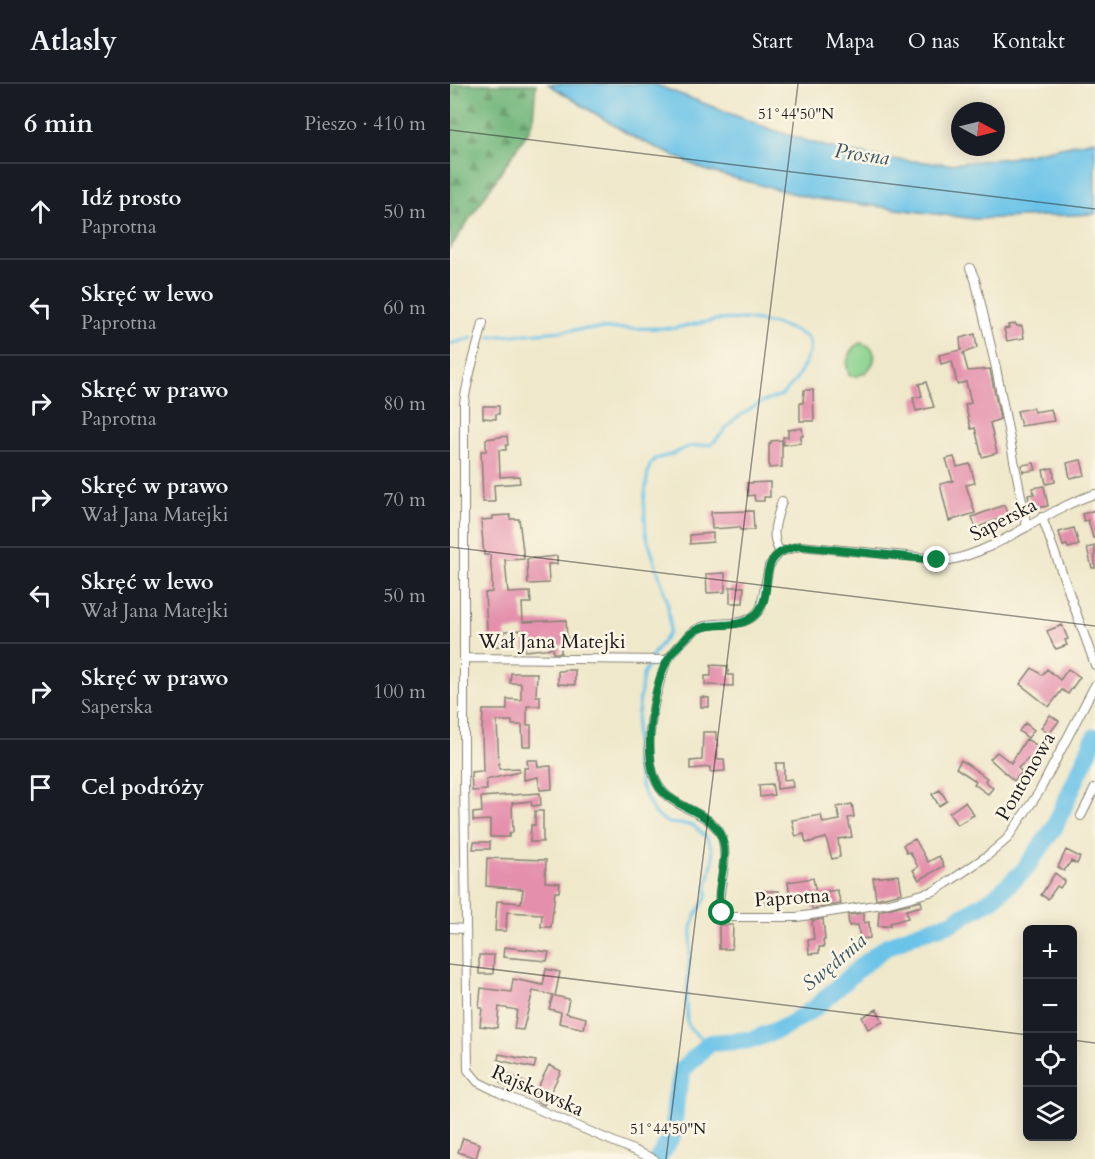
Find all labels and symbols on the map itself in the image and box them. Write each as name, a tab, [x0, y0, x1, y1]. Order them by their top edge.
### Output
north arrow	[951, 102, 1005, 156]
text: 51°44'50"N	[758, 104, 834, 124]
water label: Prosna	[833, 136, 891, 173]
street label: Saperska	[965, 491, 1042, 548]
route end	[923, 546, 949, 572]
street label: Wał Jana Matejki	[477, 628, 626, 655]
street label: Pontonowa	[989, 727, 1062, 825]
street label: Paprotna	[753, 881, 831, 914]
route start	[708, 899, 734, 925]
water label: Swędrnia	[796, 927, 873, 998]
street label: Rajskowska	[487, 1058, 589, 1123]
text: 51°44'50"N	[630, 1119, 706, 1139]

